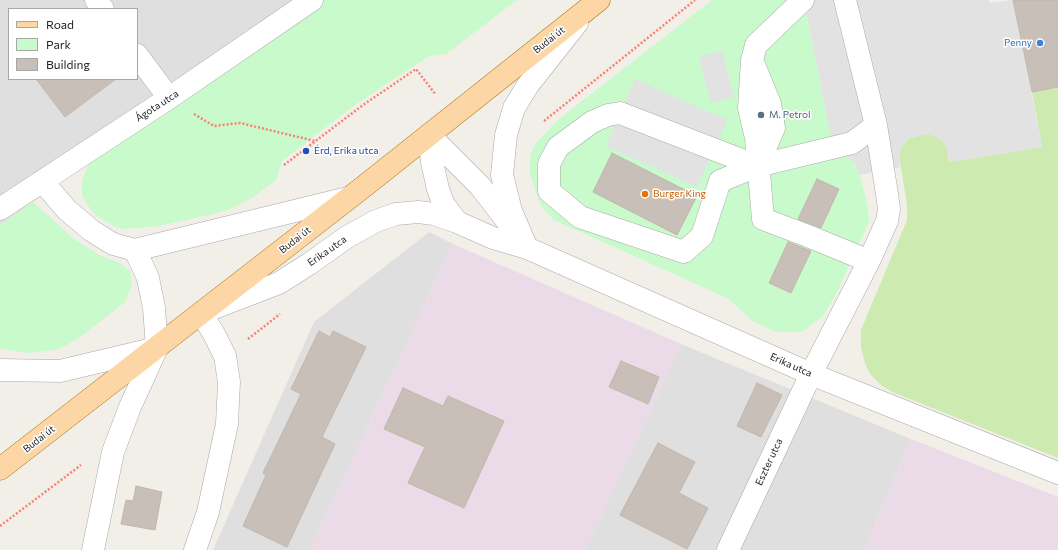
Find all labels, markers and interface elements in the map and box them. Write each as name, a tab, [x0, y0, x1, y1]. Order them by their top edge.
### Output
legend	[8, 8, 138, 80]
text: Road	[46, 17, 74, 31]
street label: Budai út	[531, 24, 567, 56]
text: Park	[46, 37, 71, 51]
place label: Penny	[1004, 37, 1032, 49]
marker: Penny	[1035, 38, 1045, 48]
text: Building	[46, 57, 90, 71]
street label: Ágota utca	[133, 88, 181, 124]
place label: M. Petrol	[769, 109, 811, 121]
marker: M. Petrol	[756, 110, 766, 120]
place label: Érd, Erika utca	[314, 145, 379, 157]
marker: Érd, Erika utca	[301, 146, 311, 156]
place label: Burger King	[653, 188, 706, 200]
marker: Burger King	[640, 189, 650, 199]
street label: Budai út	[277, 224, 313, 256]
street label: Erika utca	[305, 233, 349, 269]
street label: Erika utca	[768, 350, 814, 380]
street label: Budai út	[21, 423, 57, 455]
street label: Eszter utca	[753, 437, 785, 487]

